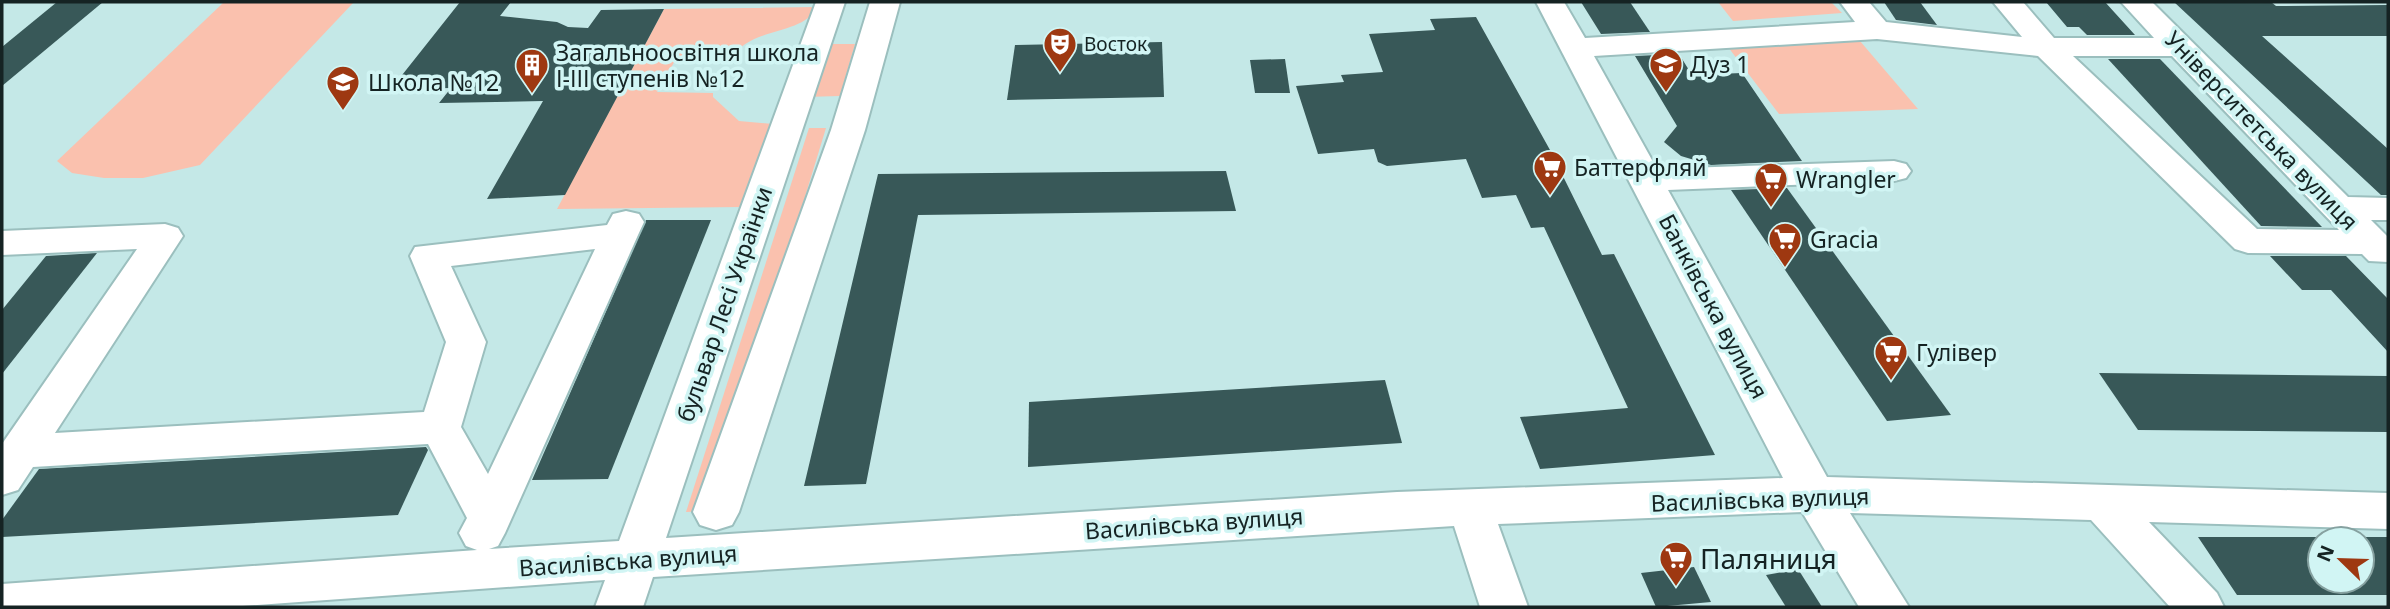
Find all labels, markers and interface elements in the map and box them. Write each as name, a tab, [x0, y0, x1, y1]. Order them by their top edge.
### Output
street label: Університетська вулиця	[2158, 23, 2366, 237]
theatre icon: Восток	[1041, 25, 1079, 74]
place label: Восток	[1084, 31, 1147, 57]
place label: Загальноосвітня школа І-ІІІ ступенів №12	[556, 36, 819, 94]
school or university icon: Дуз 1	[1647, 45, 1685, 94]
building icon: Загальноосвітня школа І-ІІІ ступенів №12	[513, 46, 551, 95]
place label: Дуз 1	[1690, 48, 1750, 80]
school or university icon: Школа №12	[324, 63, 362, 112]
place label: Школа №12	[368, 66, 499, 98]
supermarket icon: Баттерфляй	[1531, 148, 1569, 197]
place label: Баттерфляй	[1574, 151, 1707, 183]
supermarket icon: Wrangler	[1752, 160, 1790, 209]
place label: Wrangler	[1796, 163, 1896, 195]
street label: бульвар Лесі Українки	[669, 182, 779, 426]
street label: Банківська вулиця	[1652, 208, 1776, 404]
supermarket icon: Gracia	[1766, 220, 1804, 269]
place label: Gracia	[1810, 223, 1879, 255]
supermarket icon: Гулівер	[1872, 333, 1910, 382]
place label: Гулівер	[1916, 336, 1997, 368]
street label: Василівська вулиця	[1650, 479, 1870, 519]
street label: Василівська вулиця	[1084, 499, 1304, 547]
north arrow	[2306, 525, 2376, 595]
street label: Василівська вулиця	[518, 536, 738, 584]
supermarket icon: Паляниця	[1657, 539, 1695, 588]
place label: Паляниця	[1700, 539, 1837, 577]
text: N	[2310, 541, 2340, 566]

